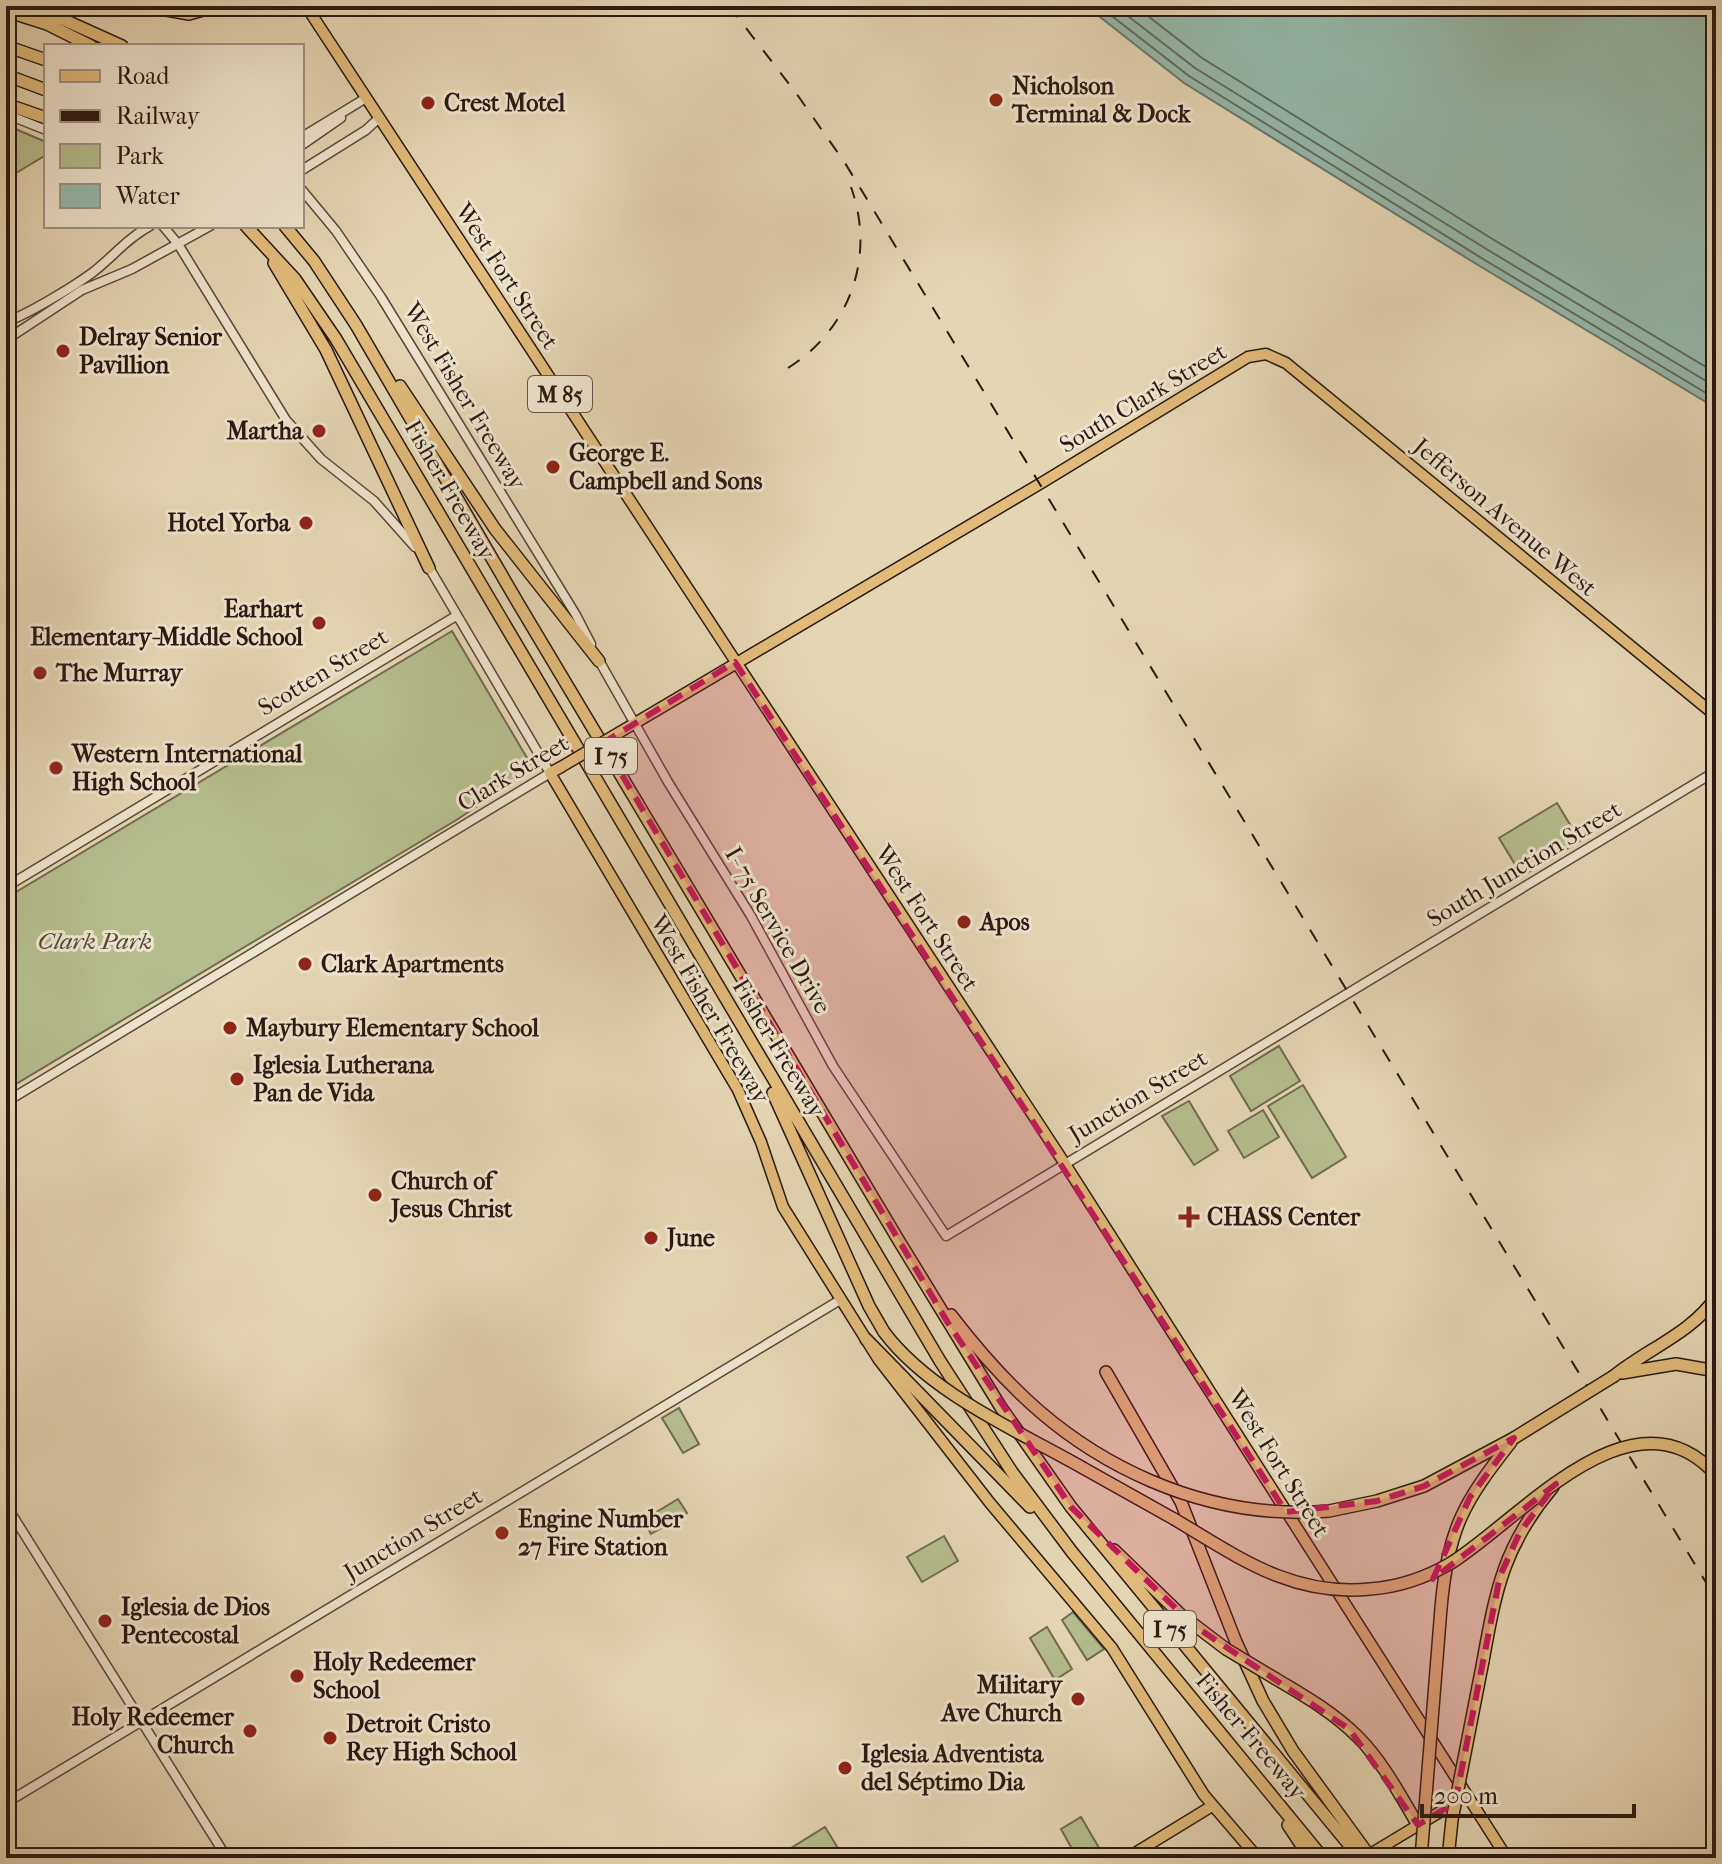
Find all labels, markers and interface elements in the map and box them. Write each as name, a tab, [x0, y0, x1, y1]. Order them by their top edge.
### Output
legend	[44, 44, 304, 228]
text: Road	[116, 62, 170, 90]
place label: Nicholson Terminal & Dock	[1011, 72, 1191, 128]
place label: Crest Motel	[444, 89, 566, 117]
marker: Nicholson Terminal & Dock	[987, 91, 1005, 109]
marker: Crest Motel	[419, 94, 437, 112]
text: Railway	[116, 102, 201, 130]
text: Park	[116, 142, 164, 170]
text: Water	[115, 182, 180, 210]
street label: West Fort Street	[449, 197, 565, 355]
street label: West Fisher Freeway	[398, 297, 532, 495]
place label: Delray Senior Pavillion	[79, 323, 223, 379]
street label: South Clark Street	[1054, 337, 1232, 459]
marker: Delray Senior Pavillion	[54, 342, 72, 360]
road number: M 85	[528, 376, 592, 412]
street label: Fisher Freeway	[398, 415, 502, 565]
place label: Martha	[226, 417, 304, 445]
marker: Martha	[310, 422, 328, 440]
street label: Jefferson Avenue West	[1406, 431, 1603, 602]
place label: George E. Campbell and Sons	[569, 439, 762, 495]
marker: George E. Campbell and Sons	[544, 458, 562, 476]
place label: Hotel Yorba	[167, 509, 291, 537]
marker: Hotel Yorba	[297, 514, 315, 532]
place label: Earhart Elementary-Middle School	[30, 595, 303, 651]
marker: Earhart Elementary-Middle School	[310, 614, 328, 632]
street label: Scotten Street	[253, 622, 393, 722]
place label: The Murray	[55, 659, 183, 687]
marker: The Murray	[31, 664, 49, 682]
street label: Clark Street	[452, 729, 574, 817]
road number: I 75	[585, 738, 637, 774]
place label: Western International High School	[71, 740, 303, 796]
marker: Western International High School	[47, 759, 65, 777]
street label: South Junction Street	[1422, 795, 1627, 933]
street label: West Fort Street	[869, 839, 985, 997]
street label: I- 75 Service Drive	[719, 842, 837, 1018]
place label: Apos	[978, 908, 1030, 936]
street label: West Fisher Freeway	[644, 909, 776, 1109]
marker: Apos	[955, 913, 973, 931]
park label: Clark Park	[38, 927, 152, 955]
place label: Clark Apartments	[321, 950, 504, 978]
marker: Clark Apartments	[296, 955, 314, 973]
street label: Fisher Freeway	[727, 974, 832, 1123]
place label: Maybury Elementary School	[246, 1014, 539, 1042]
marker: Maybury Elementary School	[221, 1019, 239, 1037]
street label: Junction Street	[1062, 1043, 1213, 1149]
place label: Iglesia Lutherana Pan de Vida	[253, 1051, 435, 1107]
marker: Iglesia Lutherana Pan de Vida	[228, 1070, 246, 1088]
place label: Church of Jesus Christ	[389, 1167, 513, 1223]
marker: Church of Jesus Christ	[366, 1186, 384, 1204]
place label: CHASS Center	[1207, 1203, 1361, 1231]
marker: CHASS Center	[1178, 1206, 1200, 1228]
place label: June	[665, 1224, 715, 1252]
marker: June	[642, 1229, 660, 1247]
street label: West Fort Street	[1222, 1383, 1336, 1542]
street label: Junction Street	[337, 1481, 488, 1587]
place label: Engine Number 27 Fire Station	[518, 1505, 684, 1561]
marker: Engine Number 27 Fire Station	[493, 1524, 511, 1542]
place label: Iglesia de Dios Pentecostal	[121, 1593, 270, 1649]
road number: I 75	[1144, 1611, 1196, 1647]
marker: Iglesia de Dios Pentecostal	[96, 1612, 114, 1630]
place label: Holy Redeemer School	[313, 1648, 476, 1704]
marker: Holy Redeemer School	[288, 1667, 306, 1685]
street label: Fisher Freeway	[1190, 1667, 1313, 1806]
place label: Military Ave Church	[939, 1671, 1063, 1727]
marker: Military Ave Church	[1069, 1690, 1087, 1708]
place label: Holy Redeemer Church	[72, 1703, 235, 1759]
place label: Detroit Cristo Rey High School	[346, 1710, 517, 1766]
marker: Holy Redeemer Church	[241, 1722, 259, 1740]
marker: Detroit Cristo Rey High School	[321, 1729, 339, 1747]
place label: Iglesia Adventista del Séptimo Dia	[861, 1740, 1044, 1796]
marker: Iglesia Adventista del Séptimo Dia	[836, 1759, 854, 1777]
scale bar	[1422, 1768, 1634, 1818]
text: 200 m	[1434, 1782, 1498, 1810]

